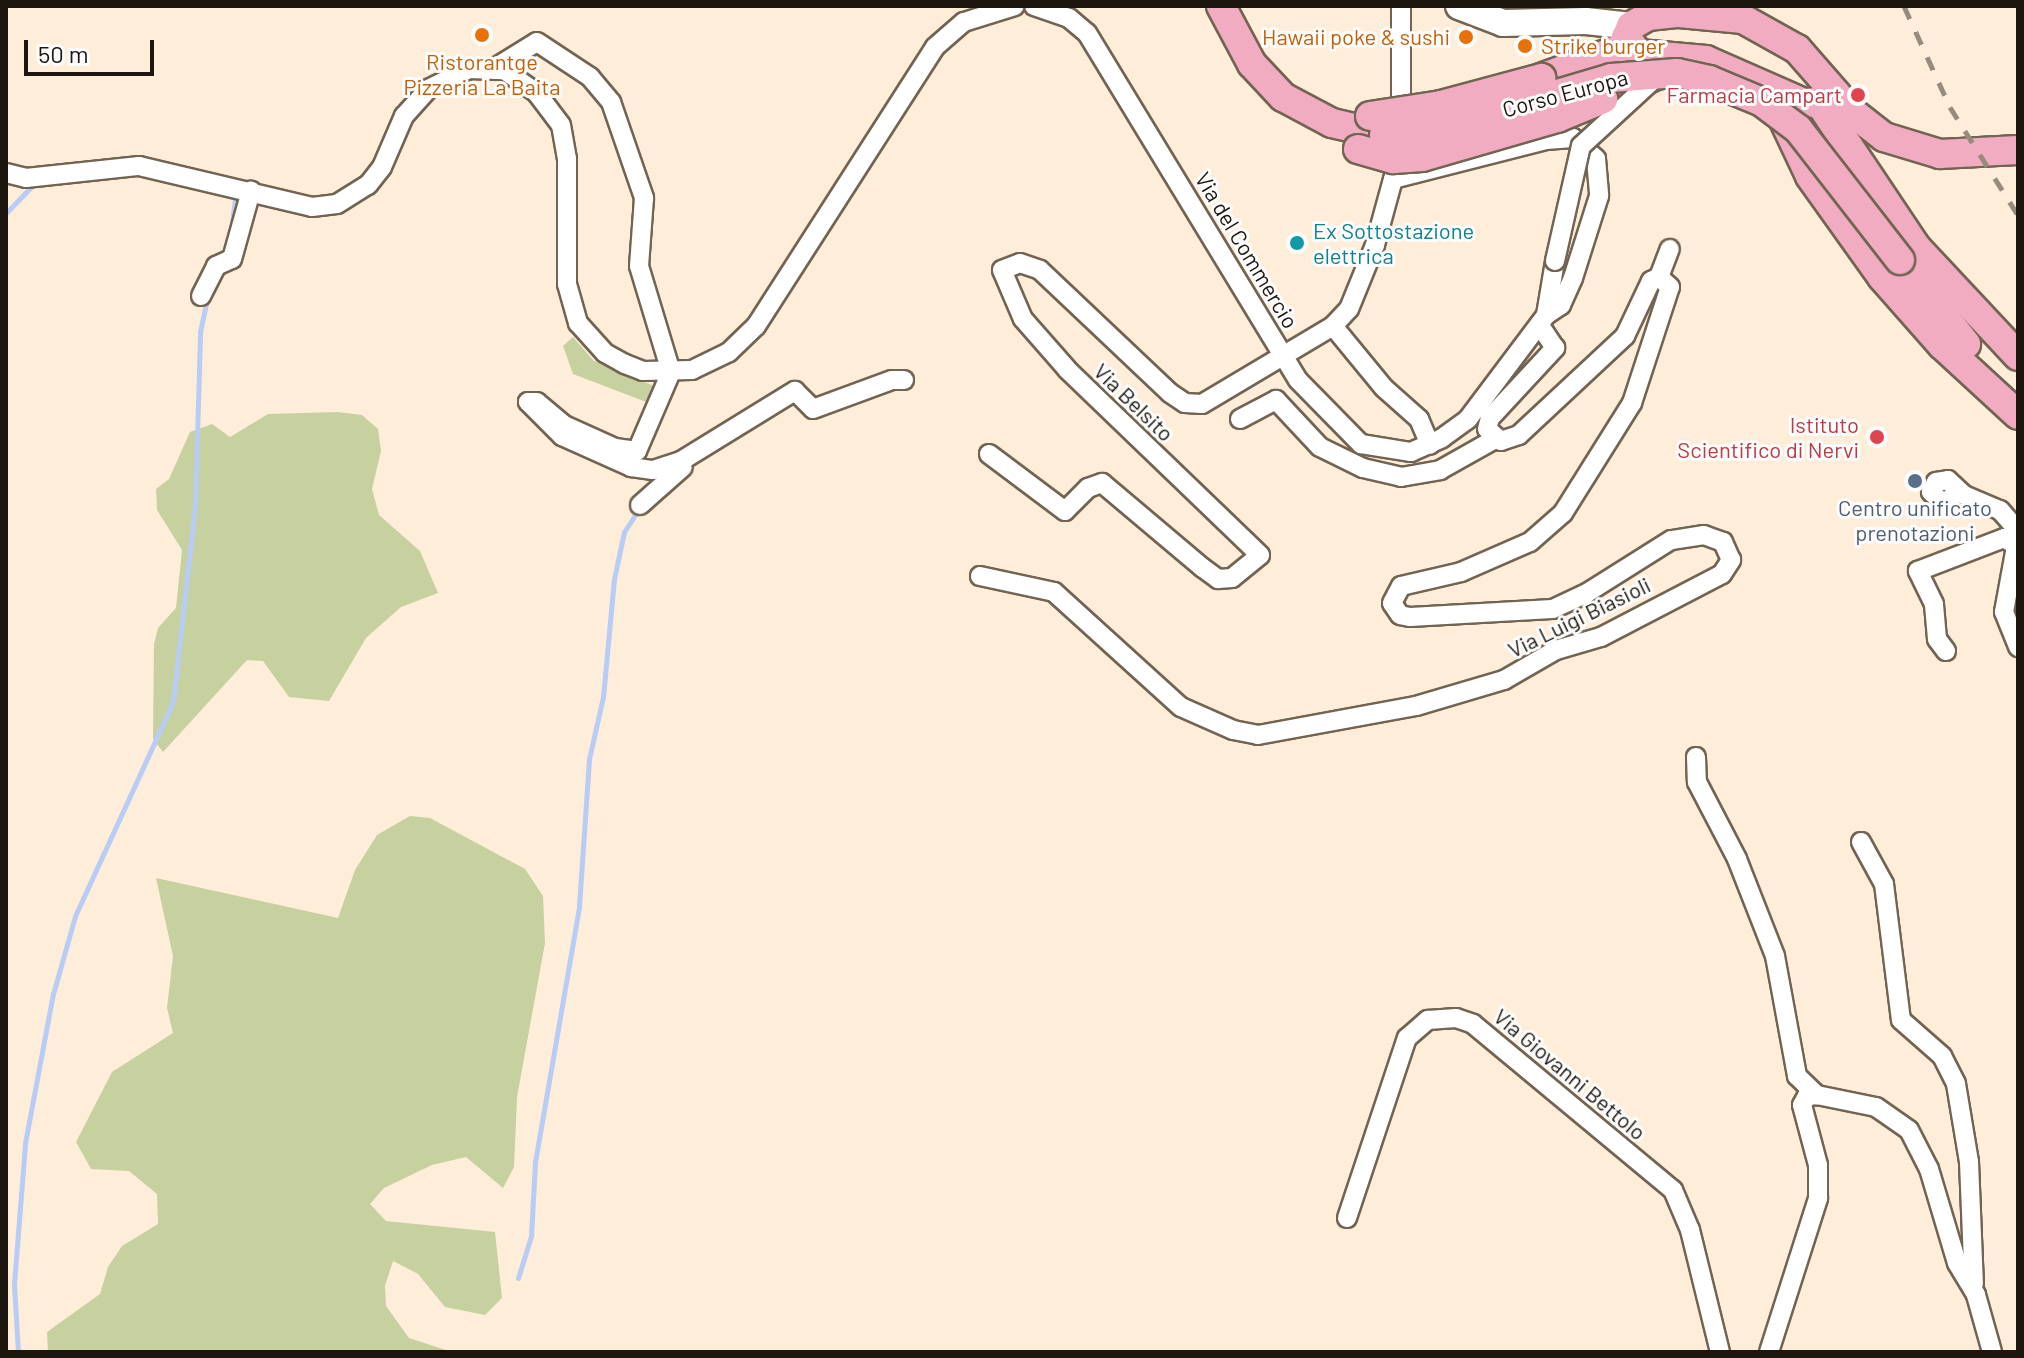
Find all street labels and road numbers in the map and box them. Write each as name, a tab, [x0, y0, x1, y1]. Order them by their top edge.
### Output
street label: Corso Europa	[1499, 64, 1631, 122]
street label: Via del Commercio	[1190, 167, 1304, 333]
street label: Via Belsito	[1089, 358, 1179, 446]
street label: Via Luigi Biasioli	[1503, 571, 1655, 663]
street label: Via Giovanni Bettolo	[1489, 1003, 1651, 1145]

